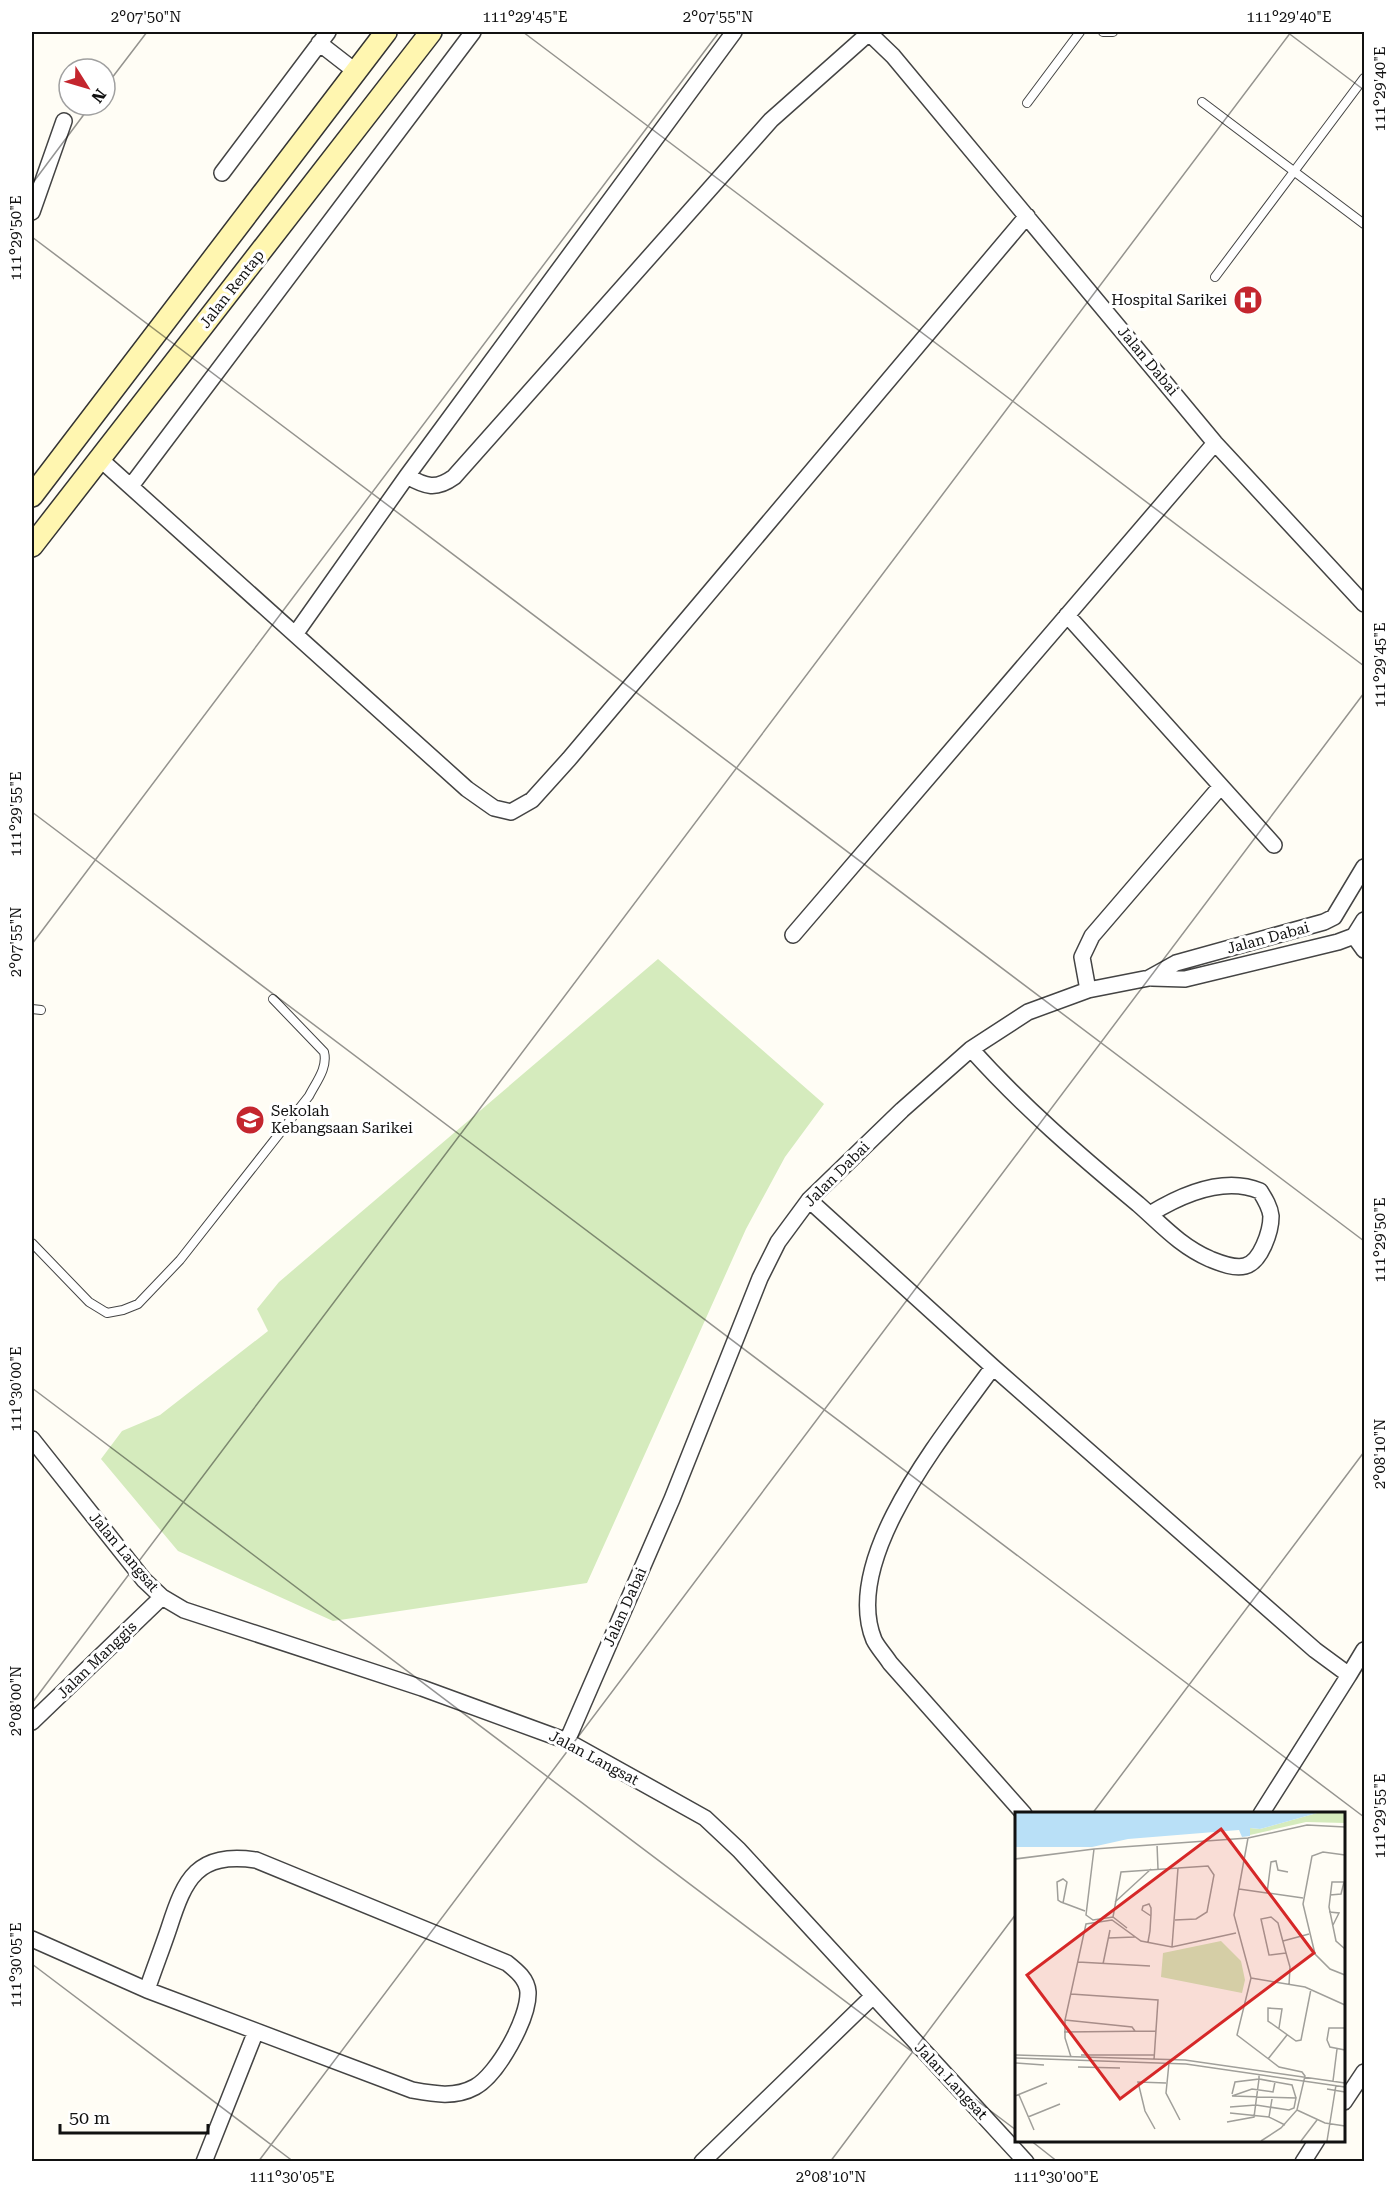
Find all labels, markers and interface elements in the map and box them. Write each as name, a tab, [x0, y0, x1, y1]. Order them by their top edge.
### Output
text: 2°07'50"N	[111, 8, 181, 26]
text: 111°29'45"E	[482, 8, 568, 26]
text: 2°07'55"N	[683, 8, 753, 26]
text: 111°29'40"E	[1246, 8, 1332, 26]
text: 111°29'40"E	[1371, 46, 1389, 132]
north arrow	[57, 57, 117, 117]
text: N	[87, 85, 110, 106]
text: 111°29'50"E	[7, 195, 25, 281]
street label: Jalan Rentap	[196, 246, 268, 332]
hospital icon: Hospital Sarikei	[1232, 284, 1264, 316]
place label: Hospital Sarikei	[1111, 291, 1227, 309]
street label: Jalan Dabai	[1114, 323, 1182, 399]
text: 111°29'45"E	[1371, 622, 1389, 708]
text: 111°29'55"E	[7, 771, 25, 857]
text: 2°07'55"N	[7, 907, 25, 977]
street label: Jalan Dabai	[1225, 918, 1311, 958]
place label: Sekolah Kebangsaan Sarikei	[271, 1102, 413, 1137]
school or university icon: Sekolah Kebangsaan Sarikei	[234, 1104, 266, 1136]
street label: Jalan Dabai	[801, 1138, 873, 1210]
text: 111°29'50"E	[1371, 1197, 1389, 1283]
text: 111°30'00"E	[7, 1346, 25, 1432]
text: 2°08'10"N	[1371, 1419, 1389, 1489]
street label: Jalan Langsat	[85, 1508, 163, 1596]
street label: Jalan Dabai	[600, 1564, 651, 1649]
street label: Jalan Manggis	[53, 1618, 141, 1702]
text: 2°08'00"N	[7, 1666, 25, 1736]
street label: Jalan Langsat	[546, 1727, 642, 1789]
text: 111°29'55"E	[1371, 1773, 1389, 1859]
inset map	[1015, 1812, 1345, 2142]
text: 111°30'05"E	[7, 1922, 25, 2008]
street label: Jalan Langsat	[911, 2039, 992, 2124]
scale bar	[60, 2097, 208, 2135]
text: 50 m	[69, 2107, 110, 2128]
text: 111°30'05"E	[249, 2168, 335, 2186]
text: 2°08'10"N	[796, 2168, 866, 2186]
text: 111°30'00"E	[1013, 2168, 1099, 2186]

